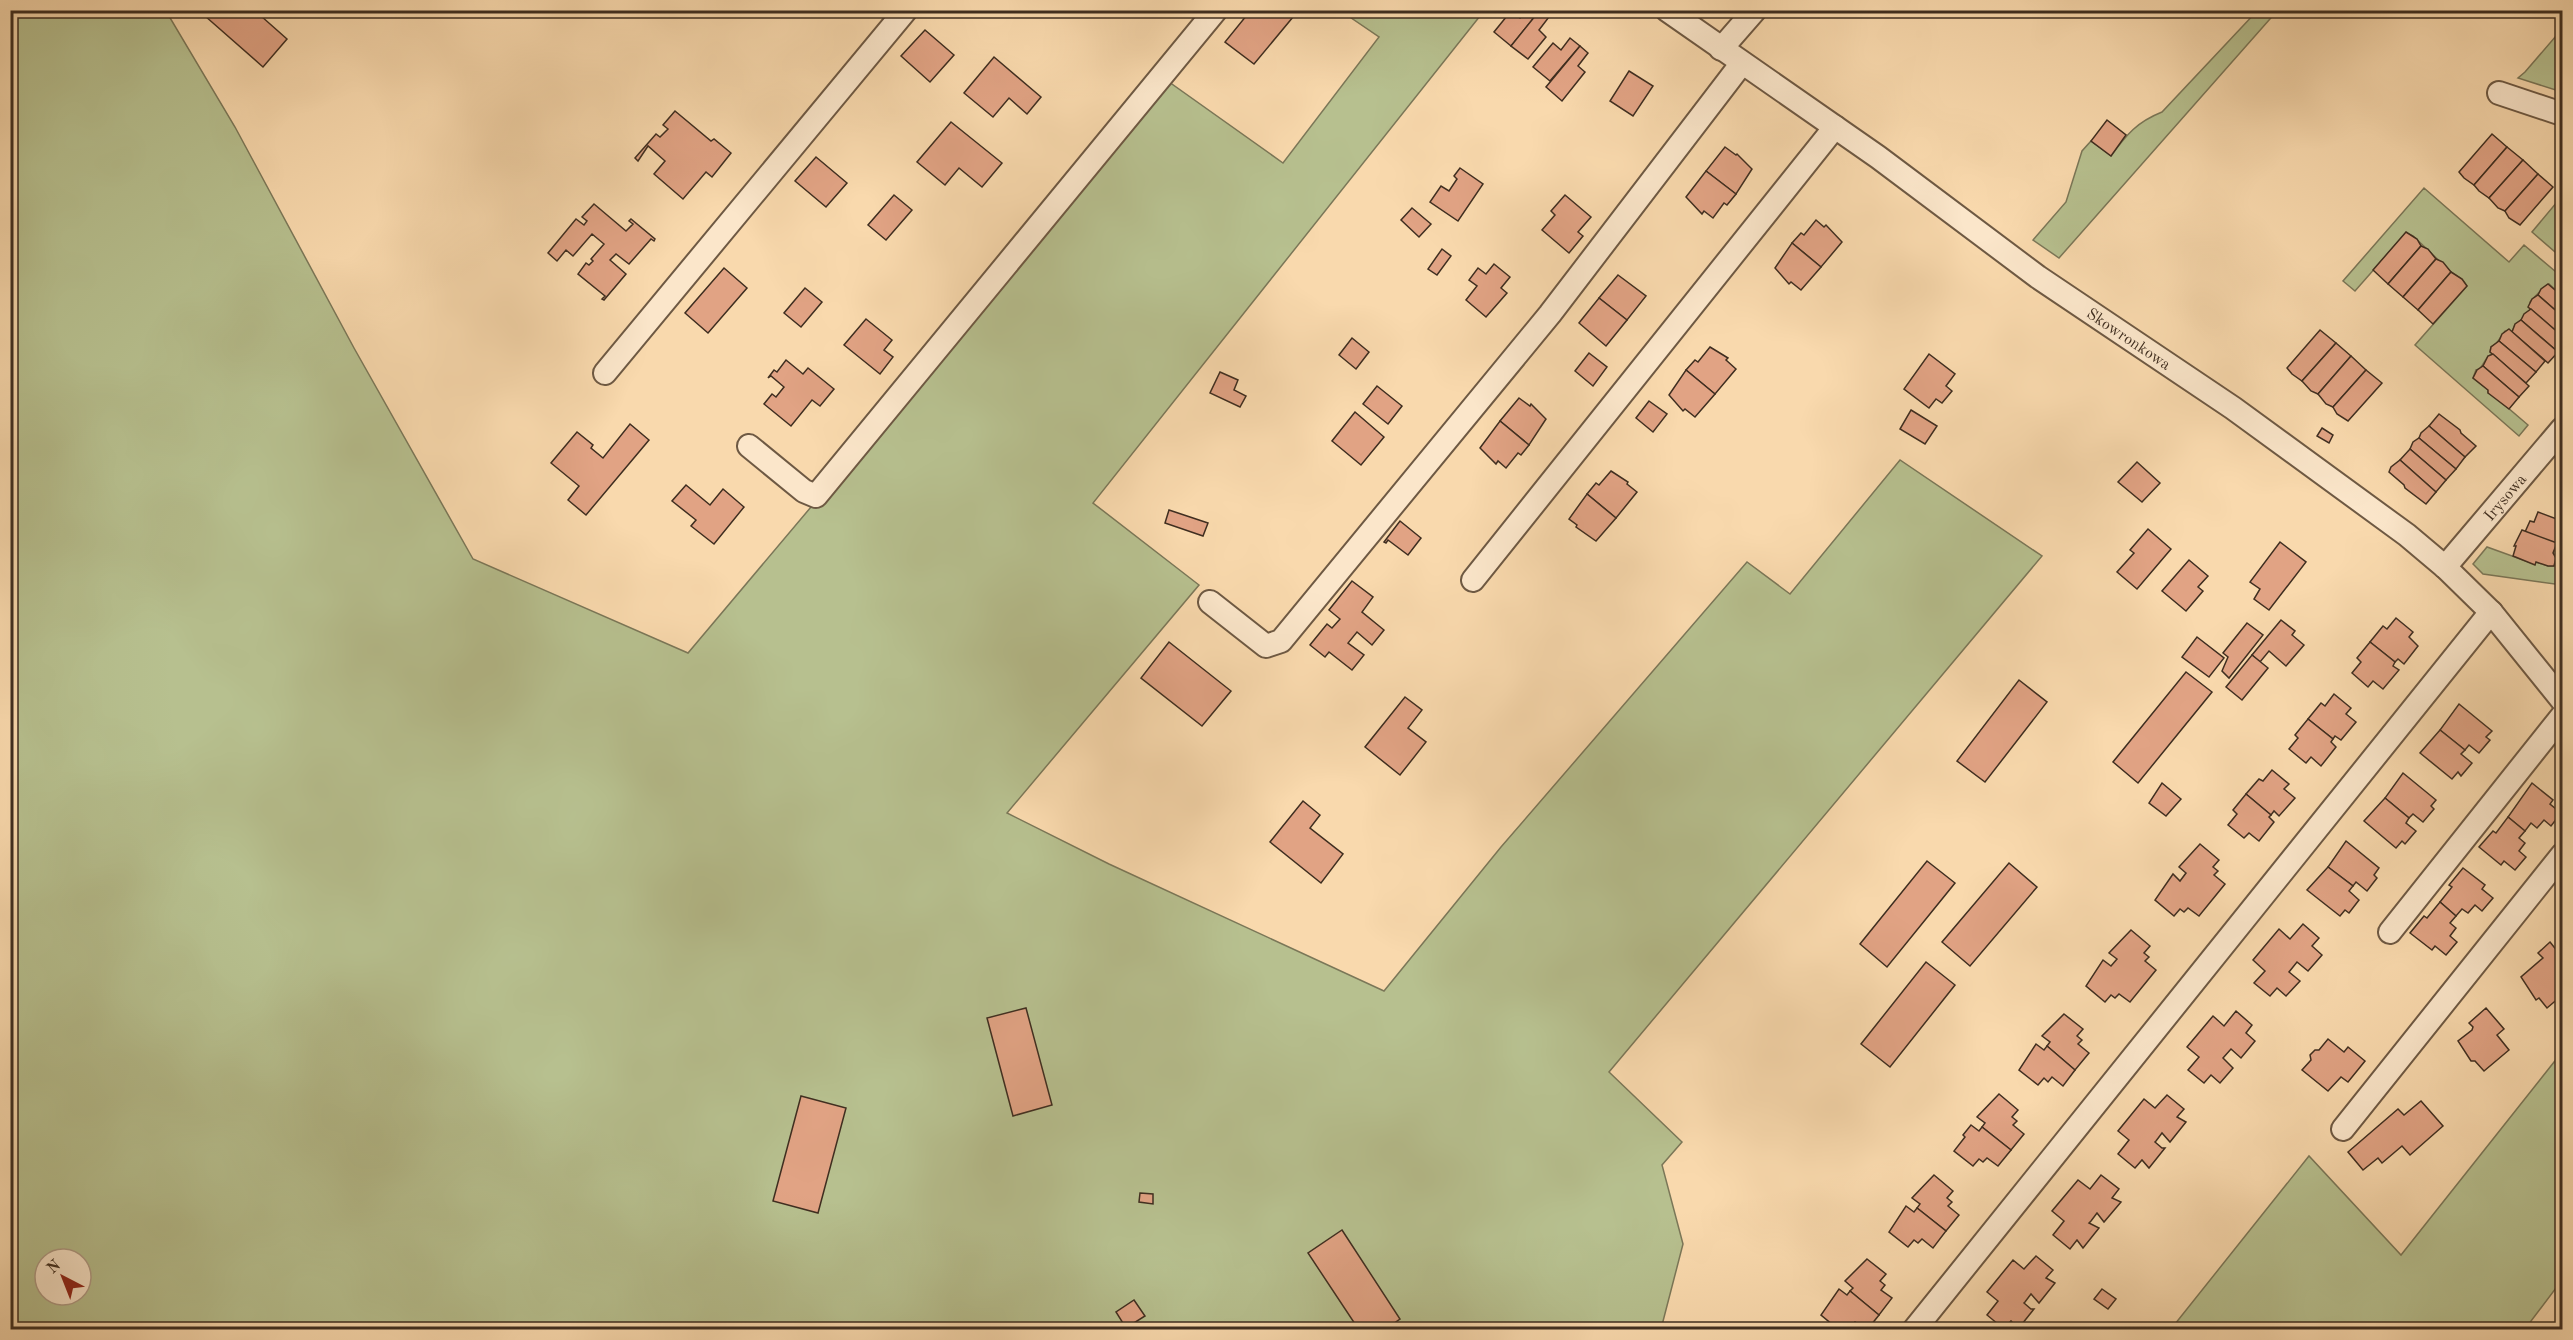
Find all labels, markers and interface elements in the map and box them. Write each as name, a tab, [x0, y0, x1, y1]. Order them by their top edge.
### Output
street label: Skowronkowa	[2083, 306, 2173, 374]
street label: Irysowa	[2482, 472, 2530, 525]
north arrow	[33, 1247, 93, 1307]
text: N	[44, 1257, 65, 1277]

